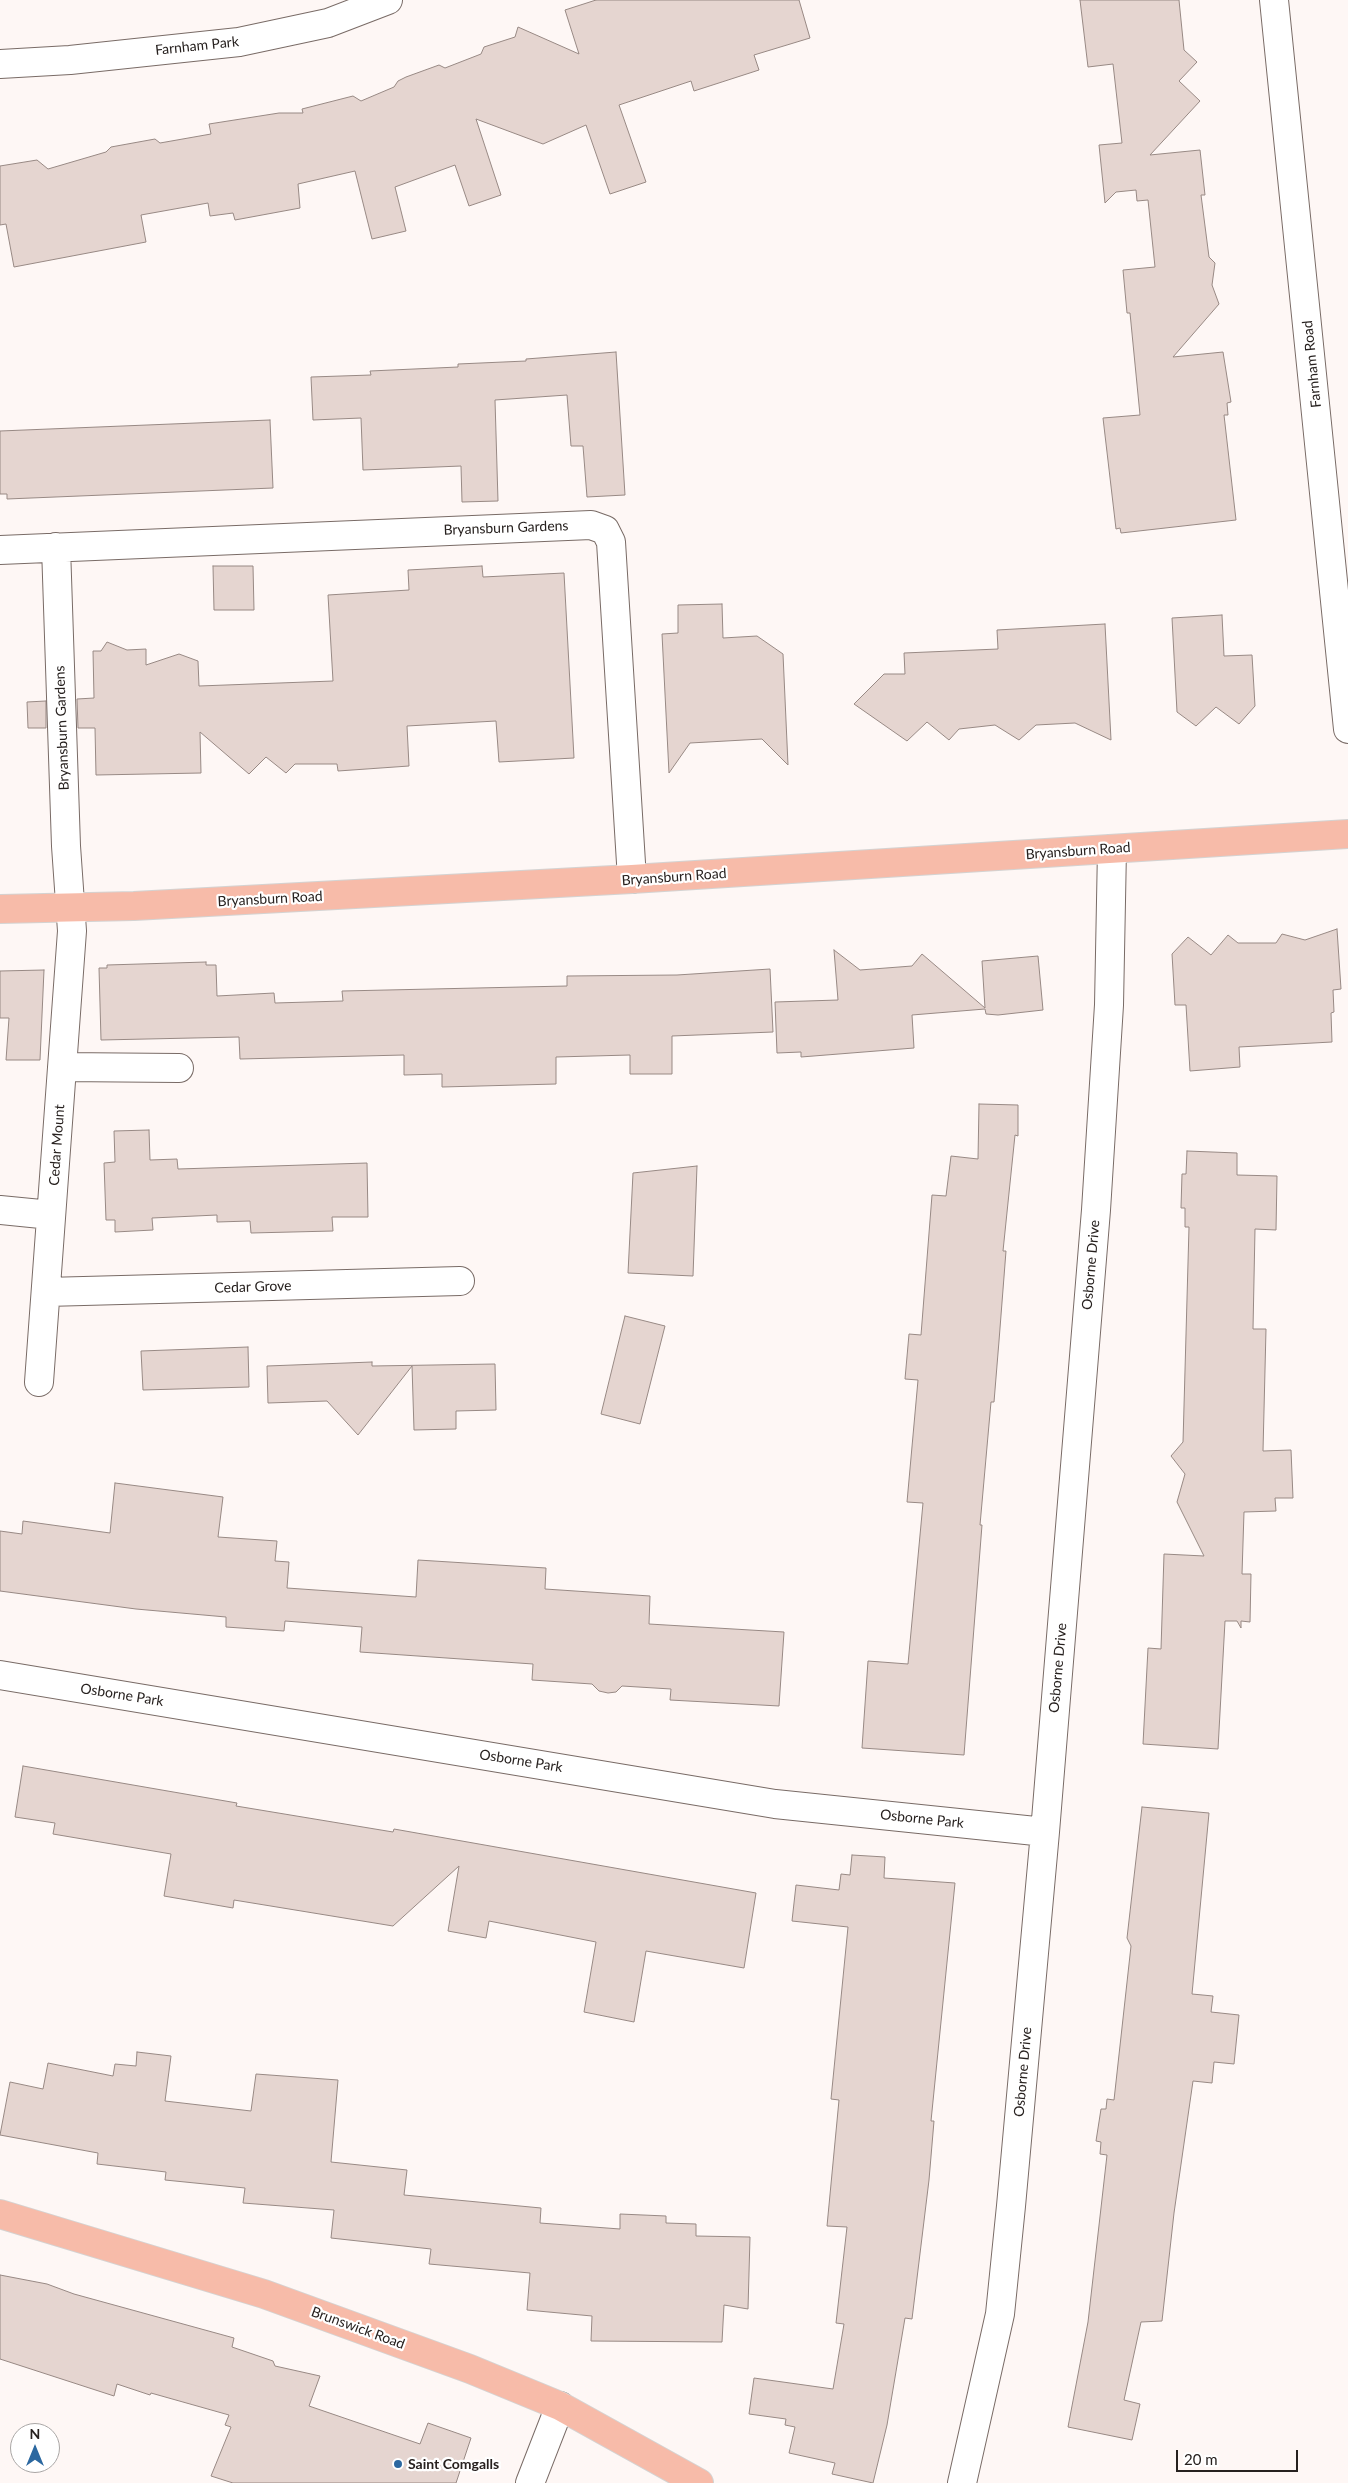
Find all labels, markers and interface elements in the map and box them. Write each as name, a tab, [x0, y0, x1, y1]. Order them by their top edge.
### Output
street label: Farnham Park	[154, 33, 240, 59]
street label: Farnham Road	[1299, 320, 1325, 408]
street label: Bryansburn Gardens	[443, 517, 569, 539]
street label: Bryansburn Gardens	[51, 665, 73, 791]
street label: Bryansburn Road	[1025, 839, 1131, 863]
street label: Bryansburn Road	[621, 865, 727, 889]
street label: Bryansburn Road	[217, 888, 323, 910]
street label: Cedar Mount	[46, 1104, 68, 1186]
street label: Osborne Drive	[1079, 1219, 1103, 1311]
street label: Cedar Grove	[214, 1277, 292, 1297]
street label: Osborne Drive	[1046, 1622, 1070, 1714]
street label: Osborne Park	[79, 1680, 165, 1710]
street label: Osborne Park	[478, 1746, 564, 1776]
street label: Osborne Park	[879, 1806, 965, 1832]
street label: Osborne Drive	[1011, 2026, 1035, 2118]
street label: Brunswick Road	[309, 2303, 407, 2353]
north arrow	[10, 2423, 60, 2473]
text: N	[30, 2425, 40, 2442]
scale bar	[1178, 2440, 1300, 2472]
text: 20 m	[1184, 2450, 1218, 2468]
place label: Saint Comgalls	[408, 2456, 499, 2472]
marker: Saint Comgalls	[392, 2458, 404, 2470]

